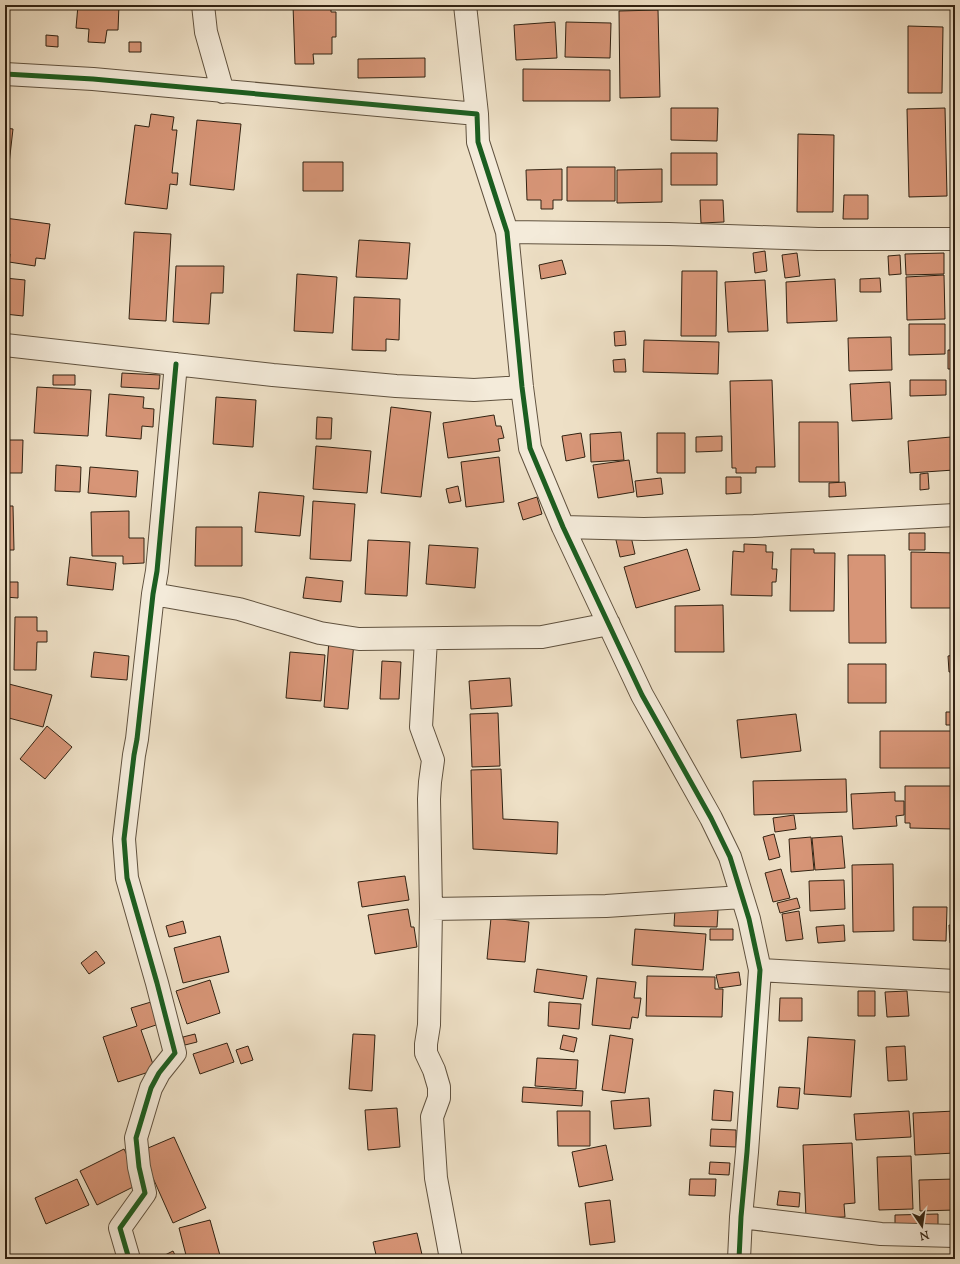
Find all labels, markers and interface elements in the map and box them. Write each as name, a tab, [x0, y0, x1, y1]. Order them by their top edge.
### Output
north arrow	[902, 1206, 942, 1246]
text: N	[918, 1226, 931, 1244]

